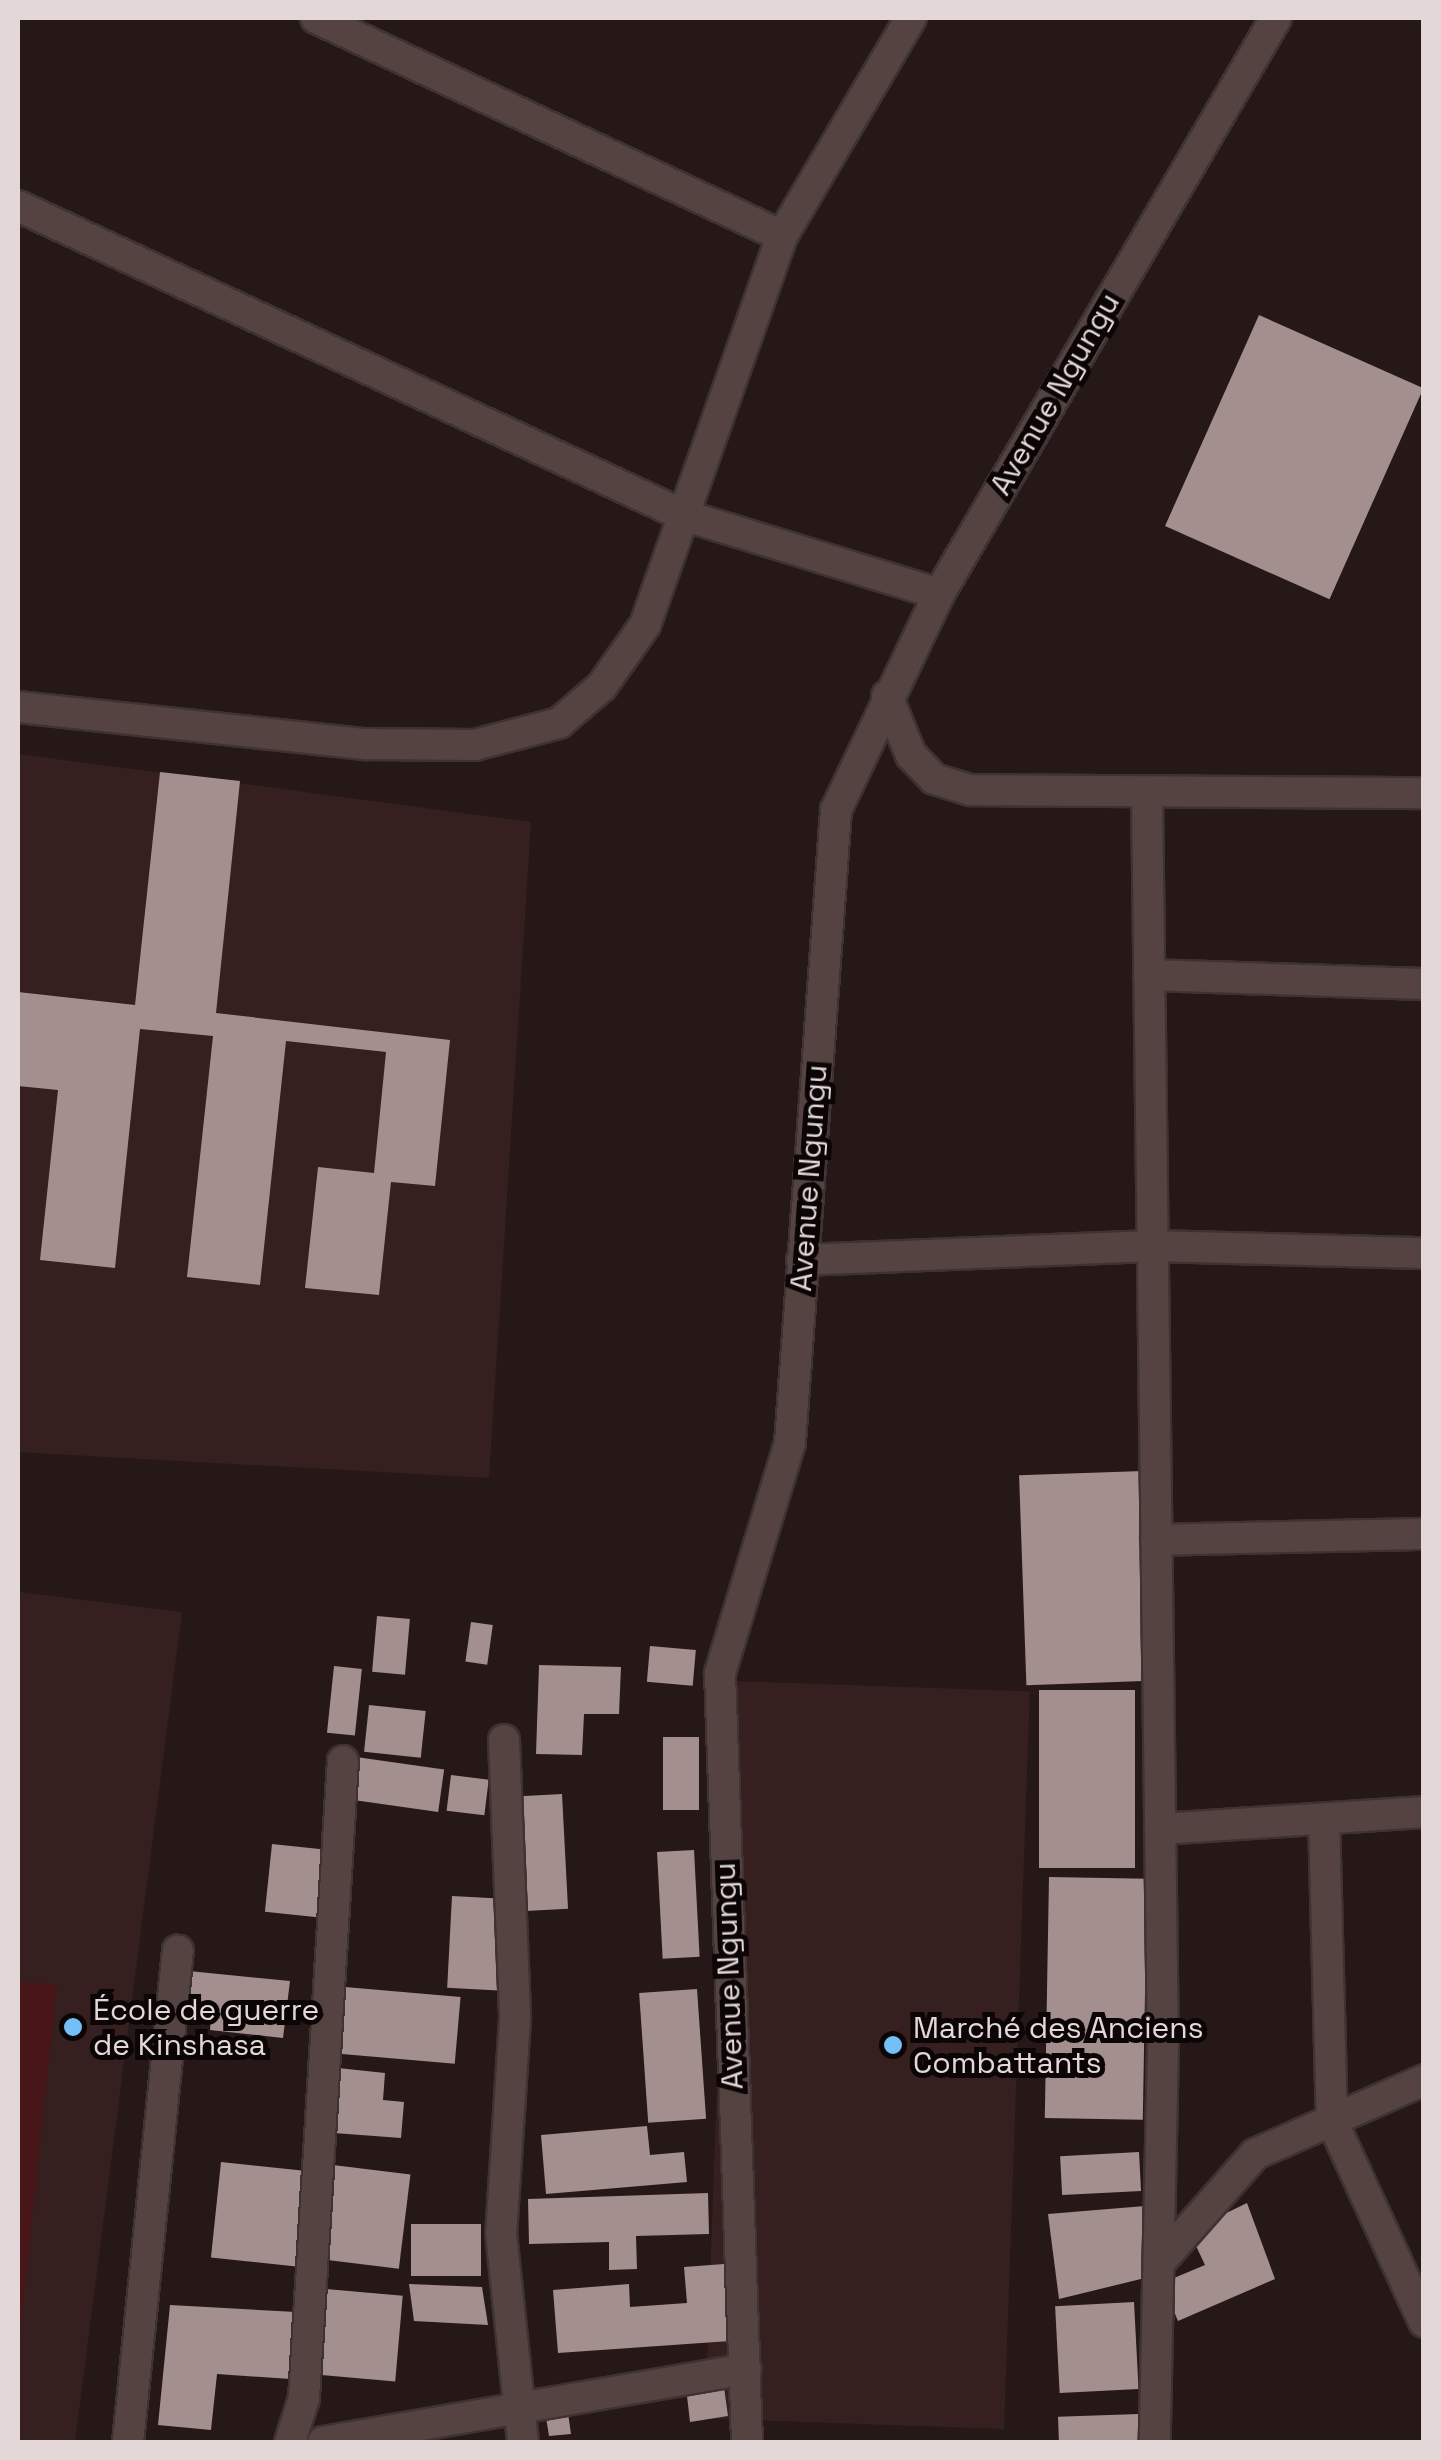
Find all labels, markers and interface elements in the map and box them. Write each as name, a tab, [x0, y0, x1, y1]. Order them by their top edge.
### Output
street label: Avenue Ngungu	[983, 287, 1127, 501]
street label: Avenue Ngungu	[783, 1063, 835, 1293]
street label: Avenue Ngungu	[707, 1862, 751, 2090]
place label: École de guerre de Kinshasa	[93, 1992, 319, 2062]
place label: Marché des Anciens Combattants	[913, 2010, 1204, 2080]
marker: École de guerre de Kinshasa	[62, 2016, 84, 2038]
marker: Marché des Anciens Combattants	[882, 2034, 904, 2056]

